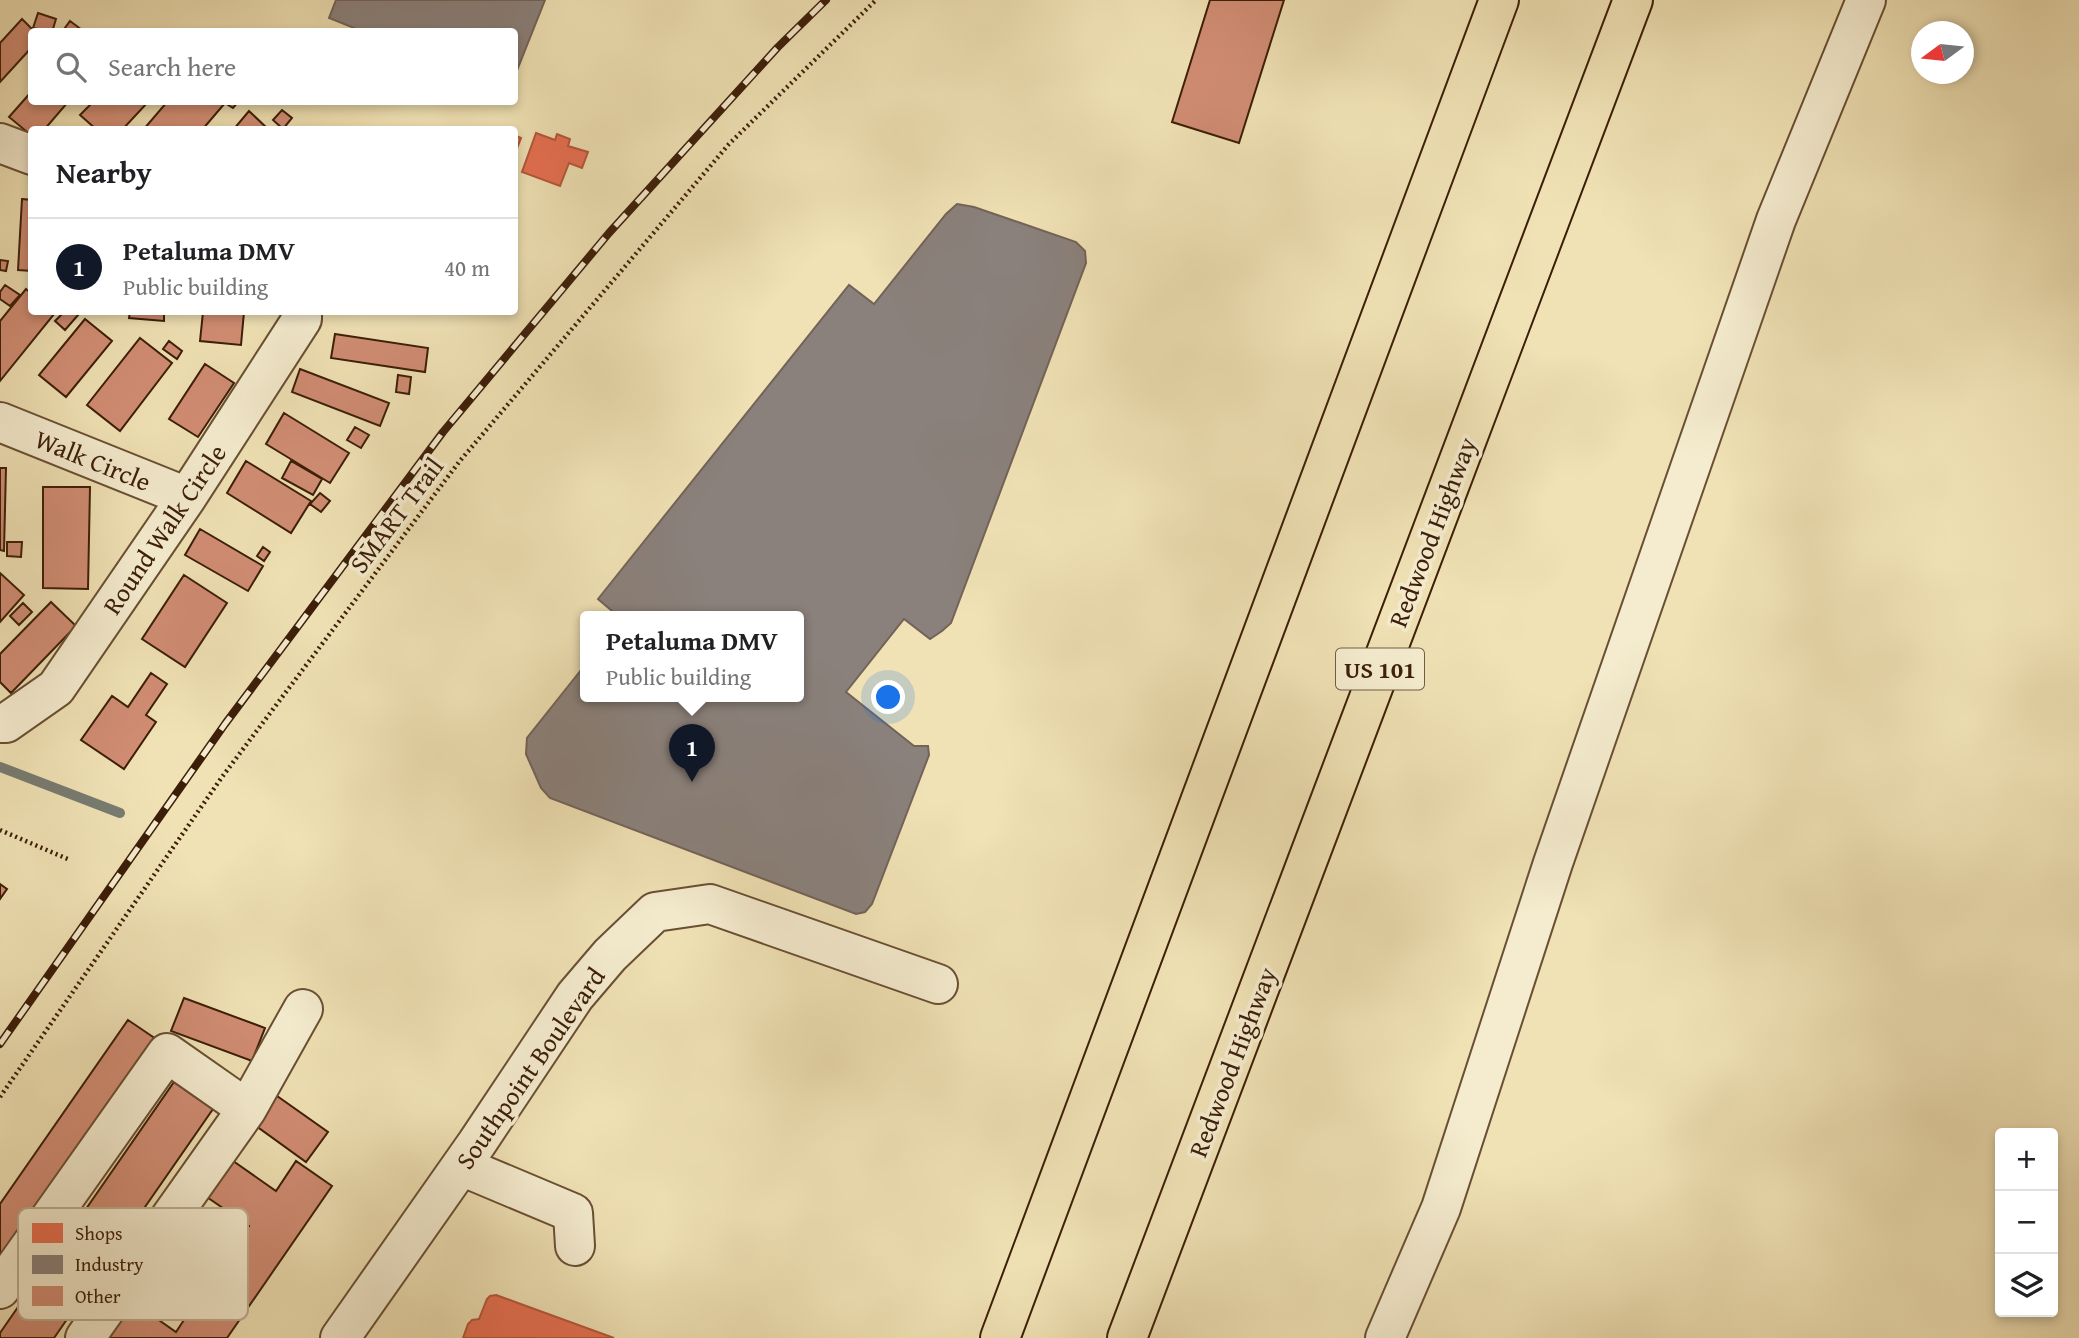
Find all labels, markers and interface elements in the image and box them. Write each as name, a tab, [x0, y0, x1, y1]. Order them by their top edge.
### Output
north arrow	[1911, 21, 1974, 84]
search box	[28, 28, 518, 105]
text: Search here	[108, 47, 236, 86]
icon: search	[52, 48, 90, 86]
text: Nearby	[56, 150, 152, 194]
text: Petaluma DMV	[123, 231, 295, 270]
text: 1	[73, 251, 85, 284]
text: 40 m	[444, 251, 490, 284]
text: Public building	[123, 270, 268, 303]
street label: Walk Circle	[29, 419, 157, 501]
street label: Redwood Highway	[1378, 431, 1486, 633]
street label: Round Walk Circle	[92, 436, 236, 622]
street label: SMART Trail	[339, 449, 453, 581]
popup	[580, 611, 804, 702]
text: Petaluma DMV	[606, 621, 778, 660]
road number: US 101	[1336, 648, 1424, 690]
text: Public building	[606, 660, 751, 693]
your location	[871, 680, 905, 714]
pin: 1	[669, 724, 715, 782]
street label: Southpoint Boulevard	[446, 959, 614, 1177]
street label: Redwood Highway	[1178, 961, 1286, 1163]
map controls	[1995, 1128, 2058, 1317]
button: +	[1995, 1128, 2058, 1191]
button: −	[1995, 1191, 2058, 1254]
legend	[18, 1208, 248, 1320]
text: Shops	[75, 1219, 122, 1247]
text: Industry	[75, 1250, 144, 1278]
button: layers	[1995, 1254, 2058, 1317]
text: Other	[75, 1282, 121, 1310]

